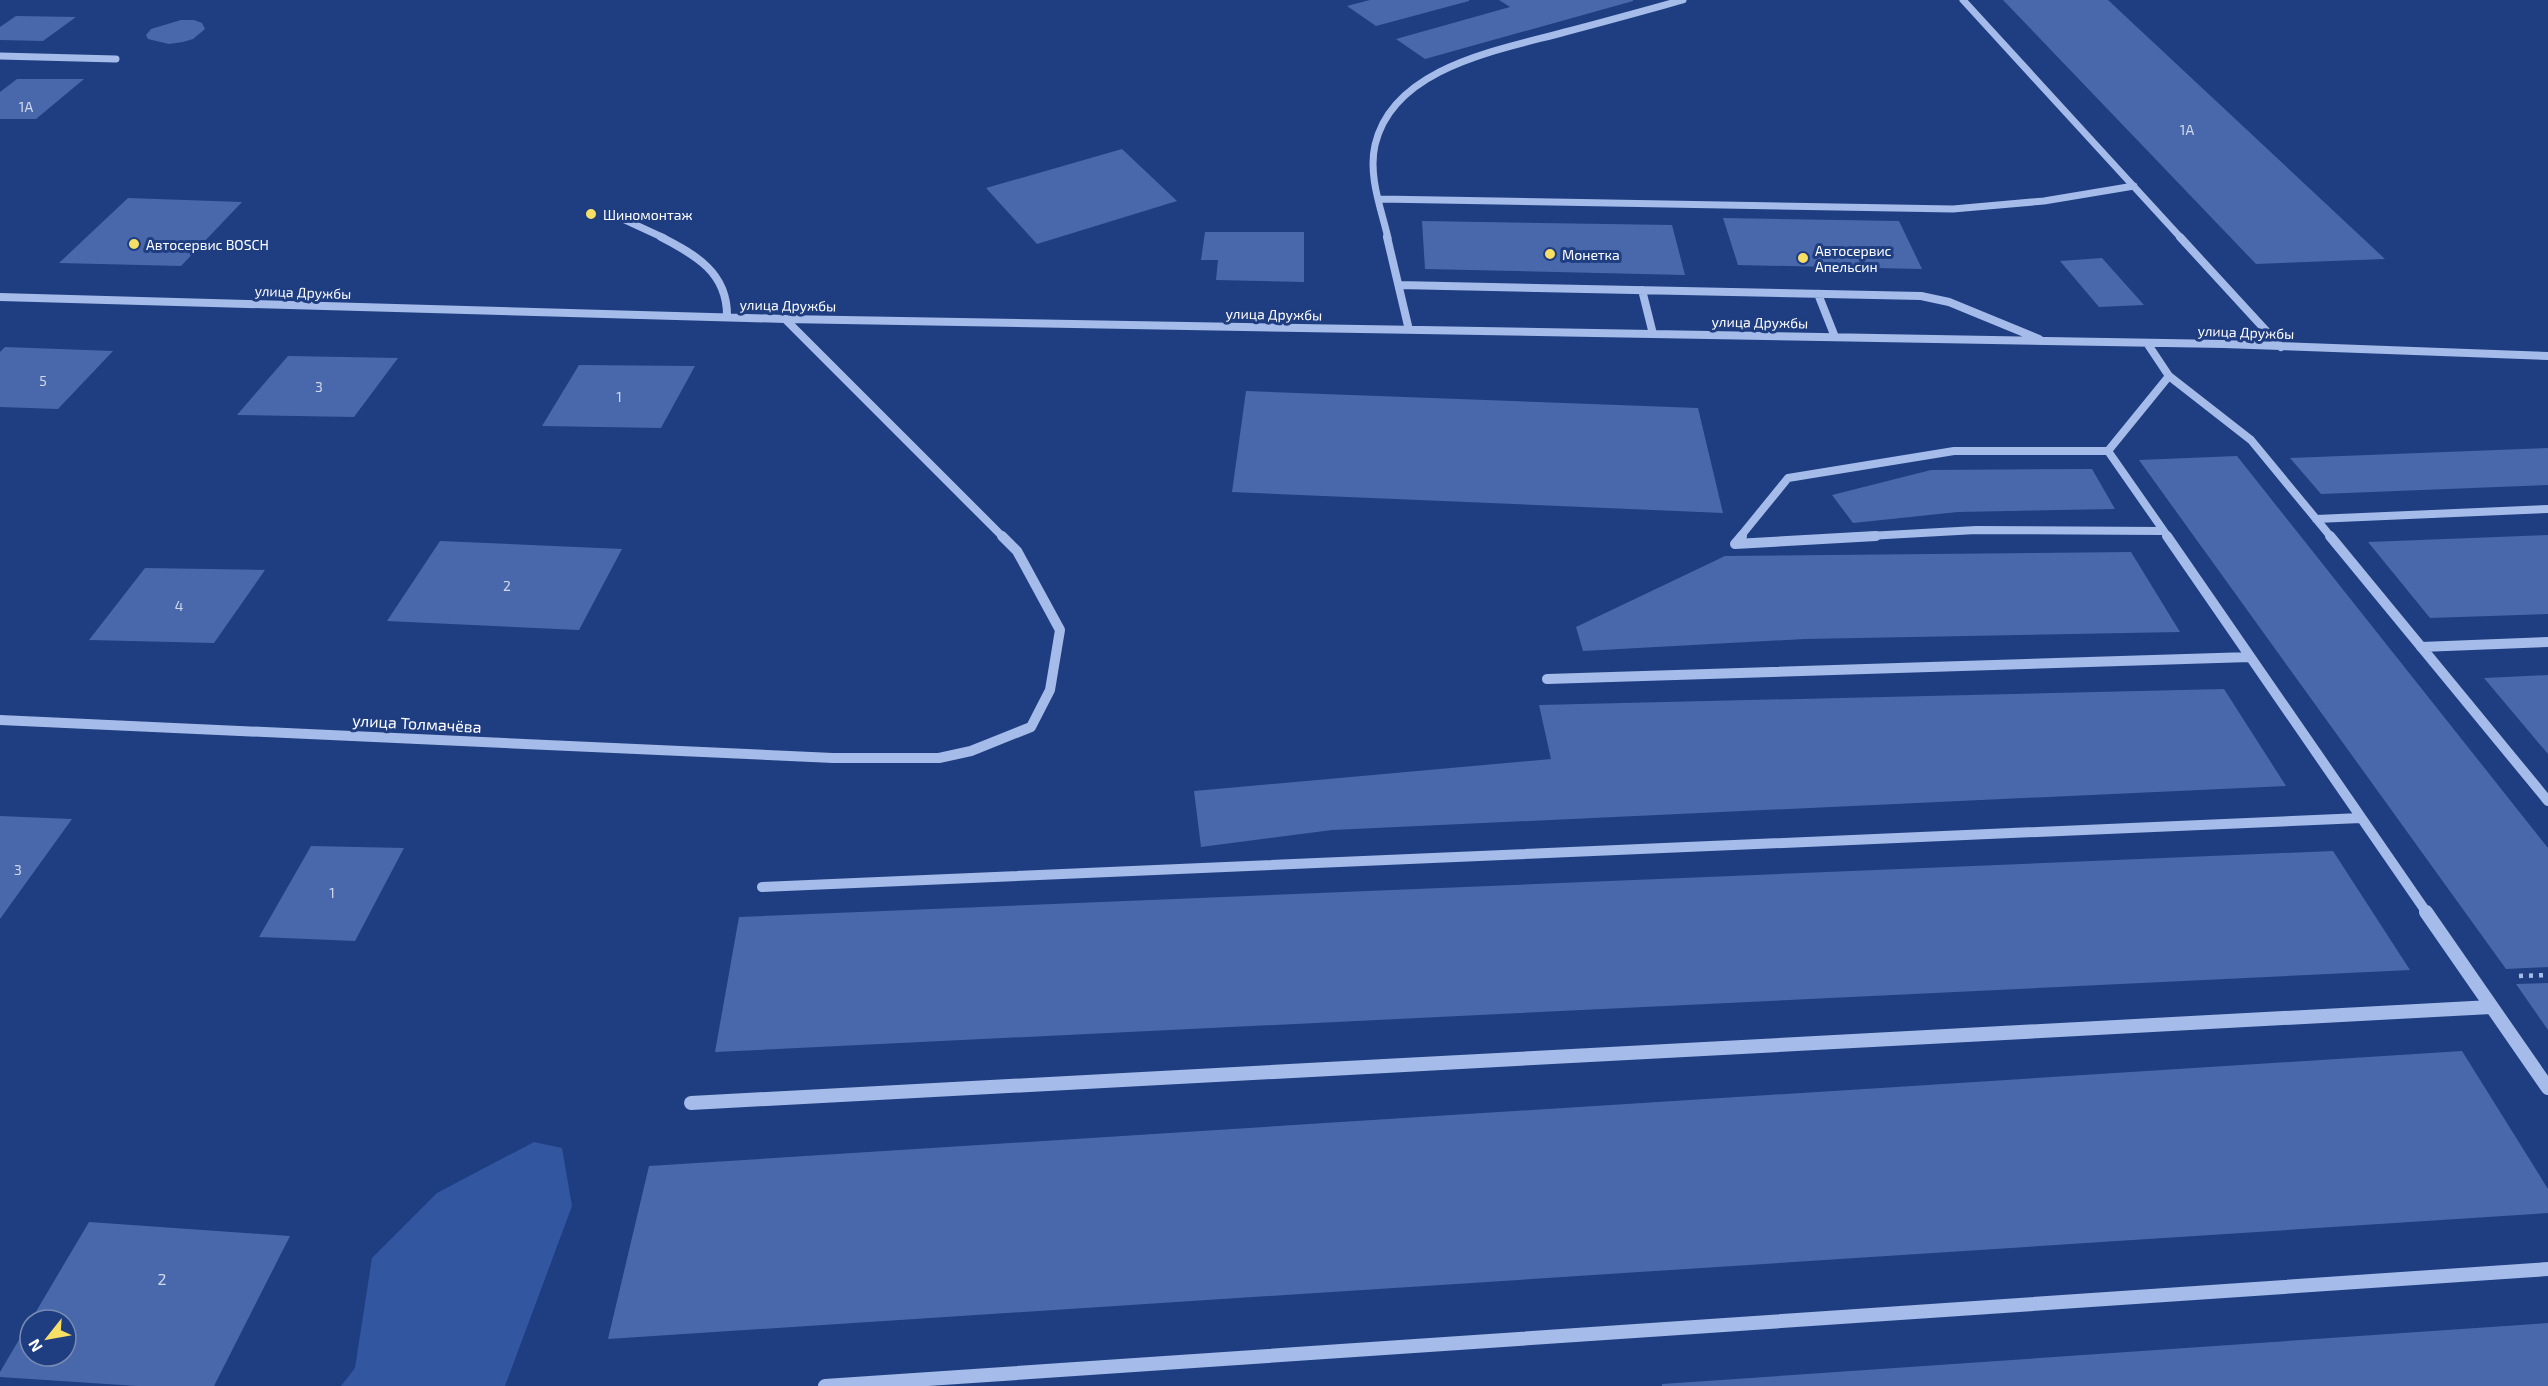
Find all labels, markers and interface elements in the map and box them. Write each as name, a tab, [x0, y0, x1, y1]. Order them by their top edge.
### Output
house number: 1А	[19, 98, 33, 115]
house number: 1А	[2180, 121, 2194, 138]
place label: Шиномонтаж	[603, 206, 693, 223]
marker: Шиномонтаж	[584, 207, 598, 221]
place label: Автосервис BOSCH	[146, 236, 269, 253]
marker: Автосервис BOSCH	[127, 237, 141, 251]
place label: Автосервис Апельсин	[1815, 242, 1892, 275]
place label: Монетка	[1562, 246, 1620, 263]
marker: Монетка	[1543, 247, 1557, 261]
marker: Автосервис Апельсин	[1796, 251, 1810, 265]
street label: улица Дружбы	[254, 282, 352, 302]
street label: улица Дружбы	[740, 296, 836, 314]
street label: улица Дружбы	[1226, 305, 1322, 323]
street label: улица Дружбы	[1712, 313, 1808, 331]
street label: улица Дружбы	[2197, 322, 2295, 342]
house number: 5	[39, 372, 47, 389]
house number: 3	[315, 378, 323, 395]
house number: 1	[616, 388, 622, 405]
house number: 2	[503, 577, 511, 594]
house number: 4	[175, 597, 183, 614]
street label: улица Толмачёва	[352, 710, 482, 737]
house number: 3	[14, 861, 22, 878]
house number: 1	[329, 884, 335, 901]
house number: 2	[158, 1269, 167, 1288]
north arrow	[18, 1308, 78, 1368]
text: N	[24, 1336, 46, 1356]

